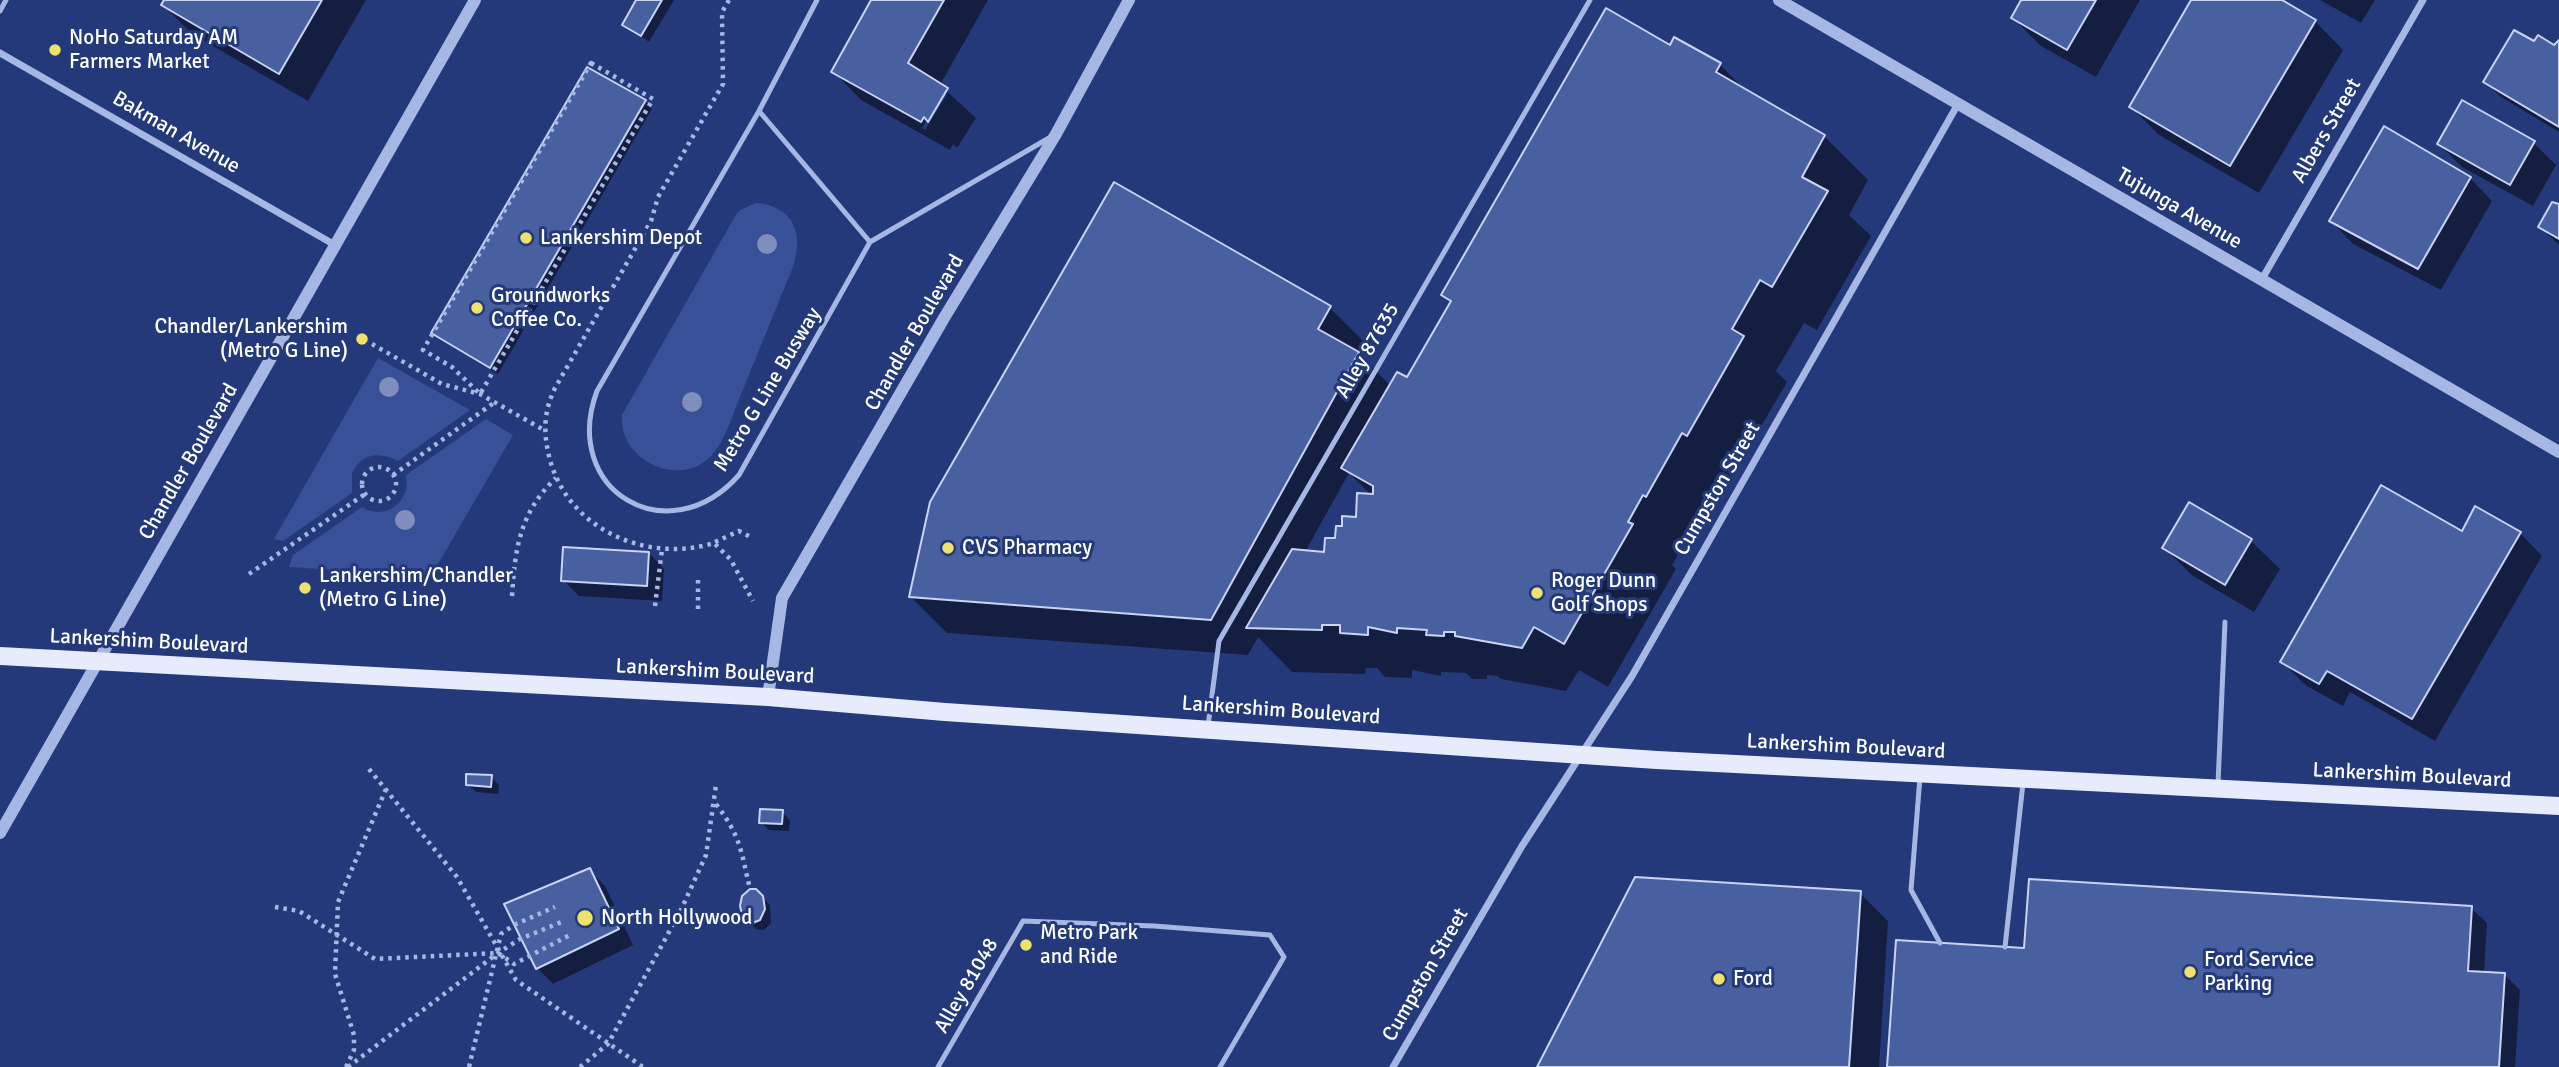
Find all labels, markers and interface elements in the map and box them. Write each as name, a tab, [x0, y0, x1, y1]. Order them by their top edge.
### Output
place label: NoHo Saturday AM Farmers Market	[69, 25, 238, 75]
marker: NoHo Saturday AM Farmers Market	[47, 42, 63, 58]
street label: Albers Street	[2287, 74, 2367, 188]
street label: Bakman Avenue	[108, 86, 244, 180]
street label: Tujunga Avenue	[2112, 163, 2246, 255]
place label: Lankershim Depot	[540, 225, 702, 251]
marker: Lankershim Depot	[518, 230, 534, 246]
street label: Chandler Boulevard	[860, 250, 970, 416]
place label: Groundworks Coffee Co.	[491, 283, 610, 333]
street label: Alley 87635	[1331, 299, 1405, 403]
marker: Groundworks Coffee Co.	[469, 300, 485, 316]
street label: Metro G Line Busway	[709, 303, 827, 477]
place label: Chandler/Lankershim (Metro G Line)	[154, 314, 348, 364]
marker: Chandler/Lankershim (Metro G Line)	[354, 331, 370, 347]
street label: Chandler Boulevard	[134, 379, 244, 545]
street label: Cumpston Street	[1670, 418, 1766, 560]
place label: CVS Pharmacy	[962, 535, 1092, 561]
marker: CVS Pharmacy	[940, 540, 956, 556]
place label: Lankershim/Chandler (Metro G Line)	[319, 563, 513, 613]
place label: Roger Dunn Golf Shops	[1551, 568, 1656, 618]
marker: Lankershim/Chandler (Metro G Line)	[297, 580, 313, 596]
marker: Roger Dunn Golf Shops	[1529, 585, 1545, 601]
street label: Lankershim Boulevard	[49, 624, 249, 660]
street label: Lankershim Boulevard	[615, 654, 815, 690]
street label: Lankershim Boulevard	[1181, 691, 1381, 731]
street label: Lankershim Boulevard	[1746, 729, 1946, 765]
street label: Lankershim Boulevard	[2312, 758, 2512, 794]
street label: Cumpston Street	[1378, 904, 1474, 1046]
place label: North Hollywood	[601, 905, 752, 931]
marker: North Hollywood	[575, 908, 595, 928]
place label: Metro Park and Ride	[1040, 920, 1138, 970]
street label: Alley 81048	[930, 934, 1004, 1038]
marker: Metro Park and Ride	[1018, 937, 1034, 953]
place label: Ford Service Parking	[2204, 947, 2314, 997]
marker: Ford Service Parking	[2182, 964, 2198, 980]
place label: Ford	[1733, 966, 1773, 992]
marker: Ford	[1711, 971, 1727, 987]

